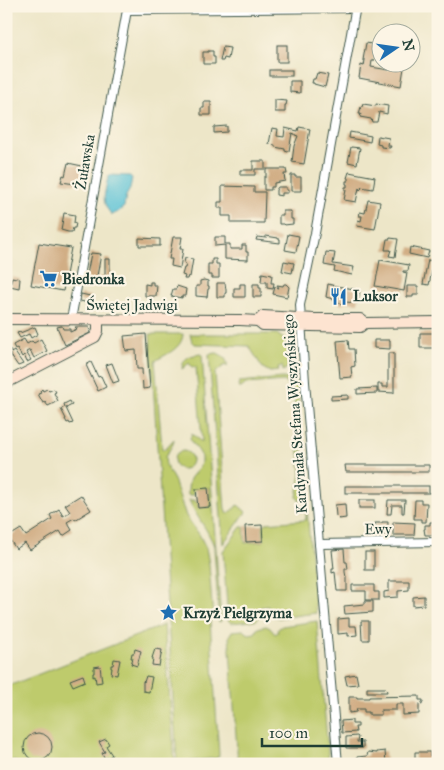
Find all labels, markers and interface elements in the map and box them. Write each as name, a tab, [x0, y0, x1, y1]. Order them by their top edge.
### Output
north arrow	[372, 22, 422, 72]
text: N	[399, 37, 418, 53]
street label: Żuławska	[71, 132, 99, 191]
supermarket icon: Biedronka	[38, 269, 58, 289]
place label: Biedronka	[62, 270, 125, 288]
restaurant icon: Luksor	[329, 286, 349, 306]
place label: Luksor	[353, 287, 398, 305]
street label: Świętej Jadwigi	[86, 295, 178, 315]
street label: Kardynała Stefana Wyszyńskiego	[279, 313, 311, 515]
street label: Ewy	[364, 520, 393, 538]
place icon: Krzyż Pielgrzyma	[159, 603, 179, 623]
place label: Krzyż Pielgrzyma	[183, 604, 292, 623]
scale bar	[262, 715, 362, 747]
text: 100 m	[269, 724, 309, 742]

